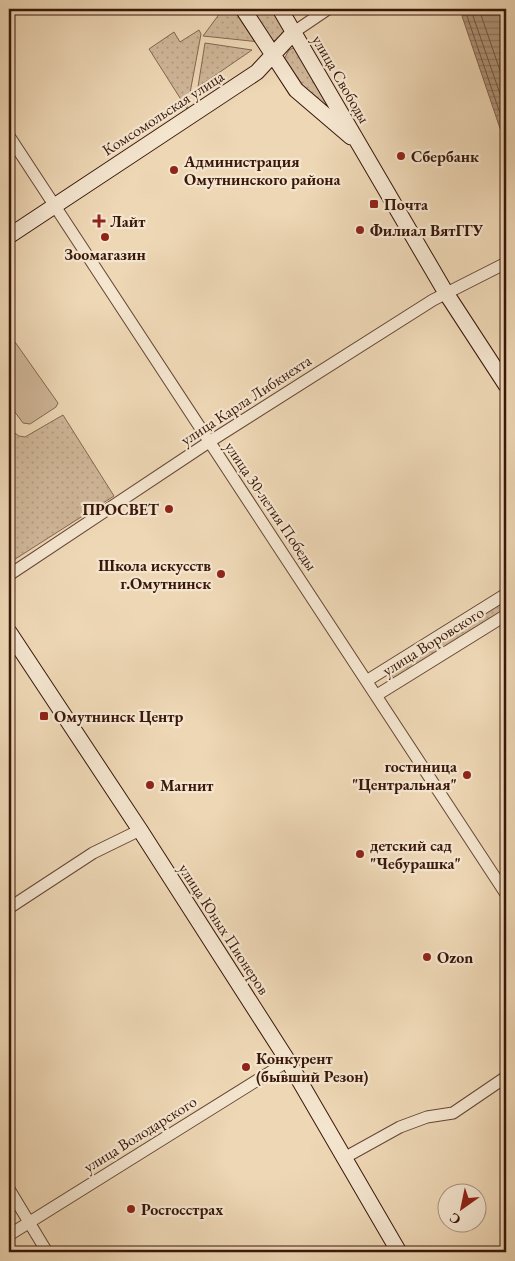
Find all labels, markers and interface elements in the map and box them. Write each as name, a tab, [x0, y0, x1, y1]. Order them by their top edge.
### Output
street label: улица Свободы	[307, 31, 375, 127]
street label: Комсомольская улица	[98, 65, 229, 160]
place label: Сбербанк	[411, 146, 479, 167]
marker: Сбербанк	[395, 150, 407, 162]
place label: Администрация Омутнинского района	[183, 151, 342, 190]
marker: Администрация Омутнинского района	[168, 164, 180, 176]
place label: Почта	[384, 194, 429, 215]
marker: Почта	[368, 198, 380, 210]
place label: Лайт	[110, 211, 146, 232]
marker: Лайт	[92, 214, 106, 228]
place label: Филиал ВятГГУ	[370, 220, 483, 241]
marker: Филиал ВятГГУ	[354, 224, 366, 236]
marker: Зоомагазин	[99, 231, 111, 243]
place label: Зоомагазин	[64, 244, 146, 265]
street label: улица Карла Либкнехта	[177, 349, 316, 450]
street label: улица 30-летия Победы	[220, 437, 322, 575]
place label: ПРОСВЕТ	[82, 499, 160, 520]
marker: ПРОСВЕТ	[163, 503, 175, 515]
place label: Школа искусств г.Омутнинск	[98, 555, 211, 594]
marker: Школа искусств г.Омутнинск	[215, 568, 227, 580]
street label: улица Воровского	[378, 601, 488, 681]
place label: Омутнинск Центр	[54, 706, 184, 727]
marker: Омутнинск Центр	[38, 710, 50, 722]
place label: гостиница "Центральная"	[352, 756, 458, 795]
marker: гостиница "Центральная"	[461, 769, 473, 781]
place label: Магнит	[160, 775, 214, 796]
marker: Магнит	[144, 779, 156, 791]
place label: детский сад "Чебурашка"	[370, 835, 461, 874]
marker: детский сад "Чебурашка"	[354, 848, 366, 860]
street label: улица Юных Пионеров	[174, 859, 274, 999]
place label: Ozon	[437, 947, 473, 968]
marker: Ozon	[421, 951, 433, 963]
place label: Конкурент (бывший Резон)	[256, 1048, 369, 1087]
marker: Конкурент (бывший Резон)	[240, 1061, 252, 1073]
street label: улица Володарского	[79, 1091, 201, 1177]
north arrow	[438, 1184, 488, 1234]
place label: Росгосстрах	[141, 1199, 223, 1220]
marker: Росгосстрах	[125, 1203, 137, 1215]
text: С	[446, 1209, 464, 1229]

